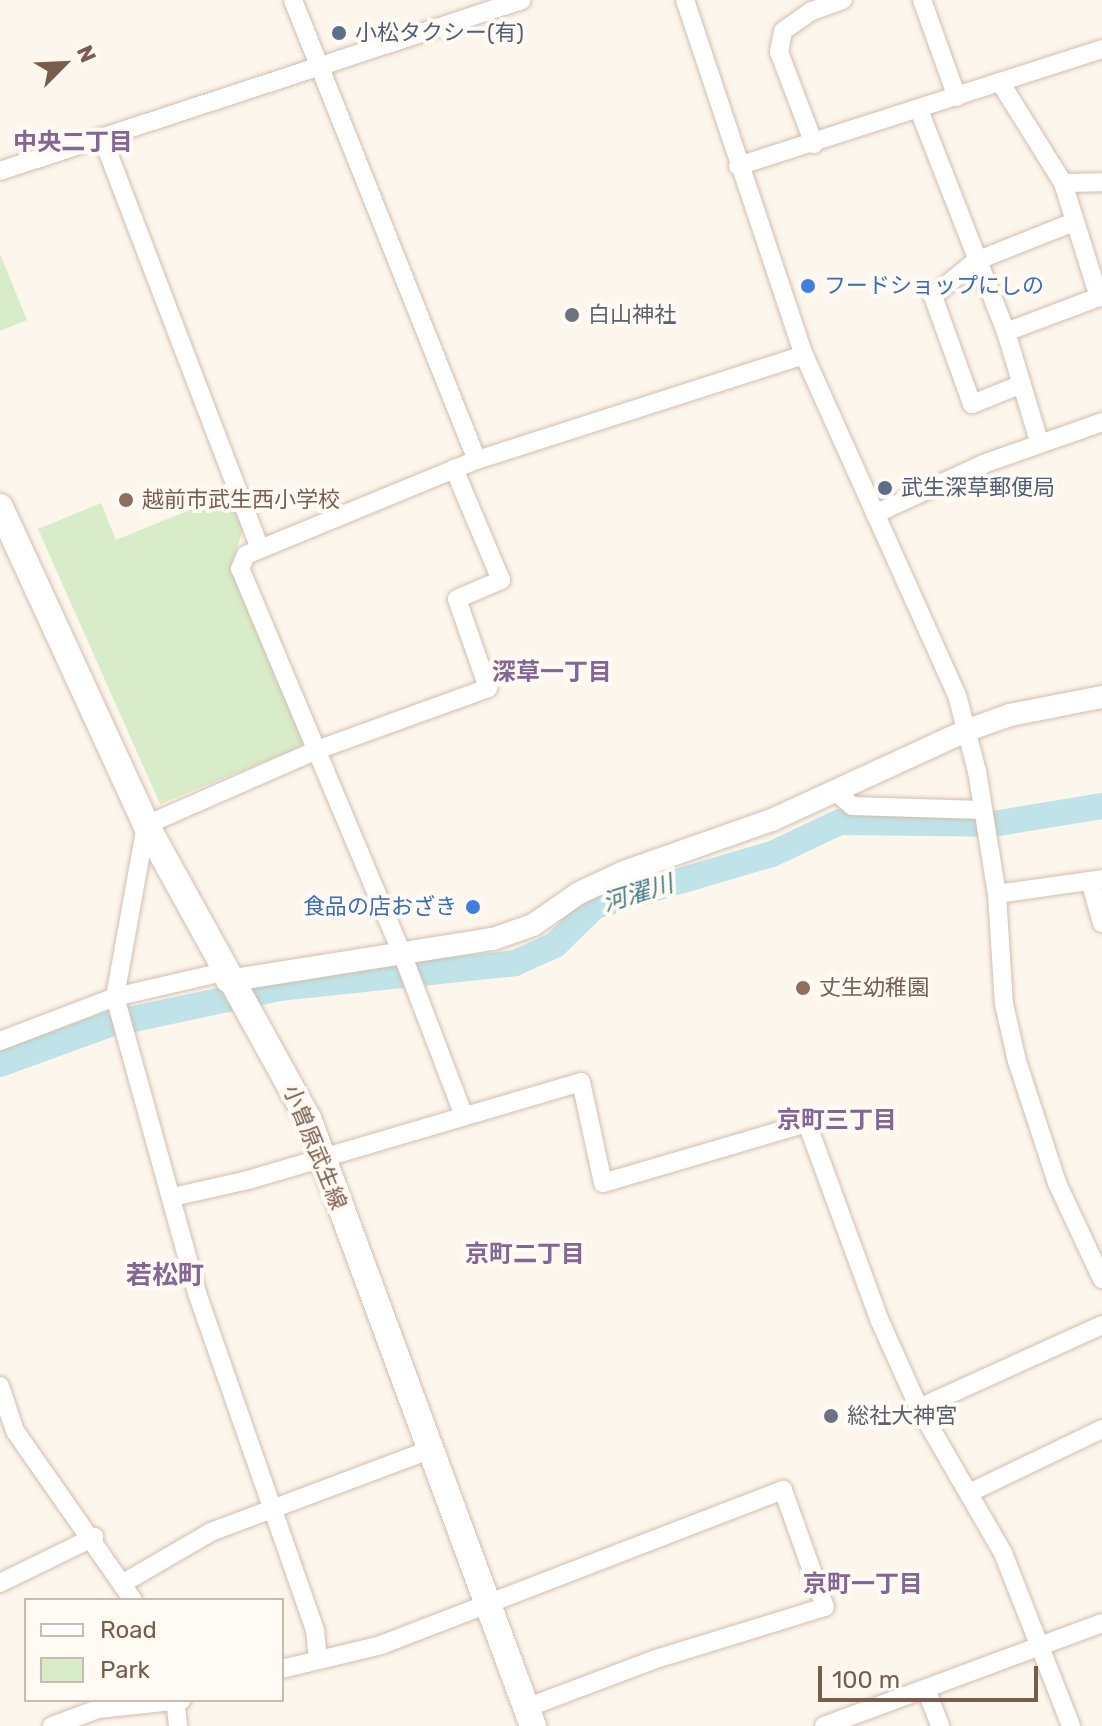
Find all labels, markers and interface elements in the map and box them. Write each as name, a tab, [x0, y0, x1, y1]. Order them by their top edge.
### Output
place label: 小松タクシー(有)	[355, 20, 524, 46]
north arrow	[24, 24, 104, 104]
marker: 小松タクシー(有)	[330, 24, 348, 42]
text: N	[71, 41, 102, 67]
district label: 中央二丁目	[13, 129, 133, 157]
place label: フードショップにしの	[824, 273, 1044, 299]
marker: フードショップにしの	[799, 277, 817, 295]
place label: 白山神社	[588, 302, 676, 328]
marker: 白山神社	[563, 306, 581, 324]
place label: 武生深草郵便局	[901, 475, 1055, 501]
marker: 武生深草郵便局	[876, 479, 894, 497]
place label: 越前市武生西小学校	[142, 487, 340, 513]
marker: 越前市武生西小学校	[117, 491, 135, 509]
district label: 深草一丁目	[492, 659, 612, 687]
water label: 河濯川	[599, 870, 677, 918]
place label: 食品の店おざき	[303, 894, 457, 920]
marker: 食品の店おざき	[464, 898, 482, 916]
place label: 丈生幼稚園	[819, 975, 929, 1001]
marker: 丈生幼稚園	[794, 979, 812, 997]
street label: 小曽原武生線	[278, 1081, 352, 1213]
district label: 京町三丁目	[777, 1107, 897, 1135]
district label: 京町二丁目	[465, 1241, 585, 1269]
district label: 若松町	[126, 1260, 204, 1292]
place label: 総社大神宮	[847, 1403, 957, 1429]
marker: 総社大神宮	[822, 1407, 840, 1425]
district label: 京町一丁目	[803, 1571, 923, 1599]
legend	[24, 1598, 284, 1702]
text: Road	[100, 1616, 157, 1644]
scale bar	[822, 1650, 1042, 1700]
text: Park	[100, 1656, 150, 1684]
text: 100 m	[832, 1666, 900, 1694]

